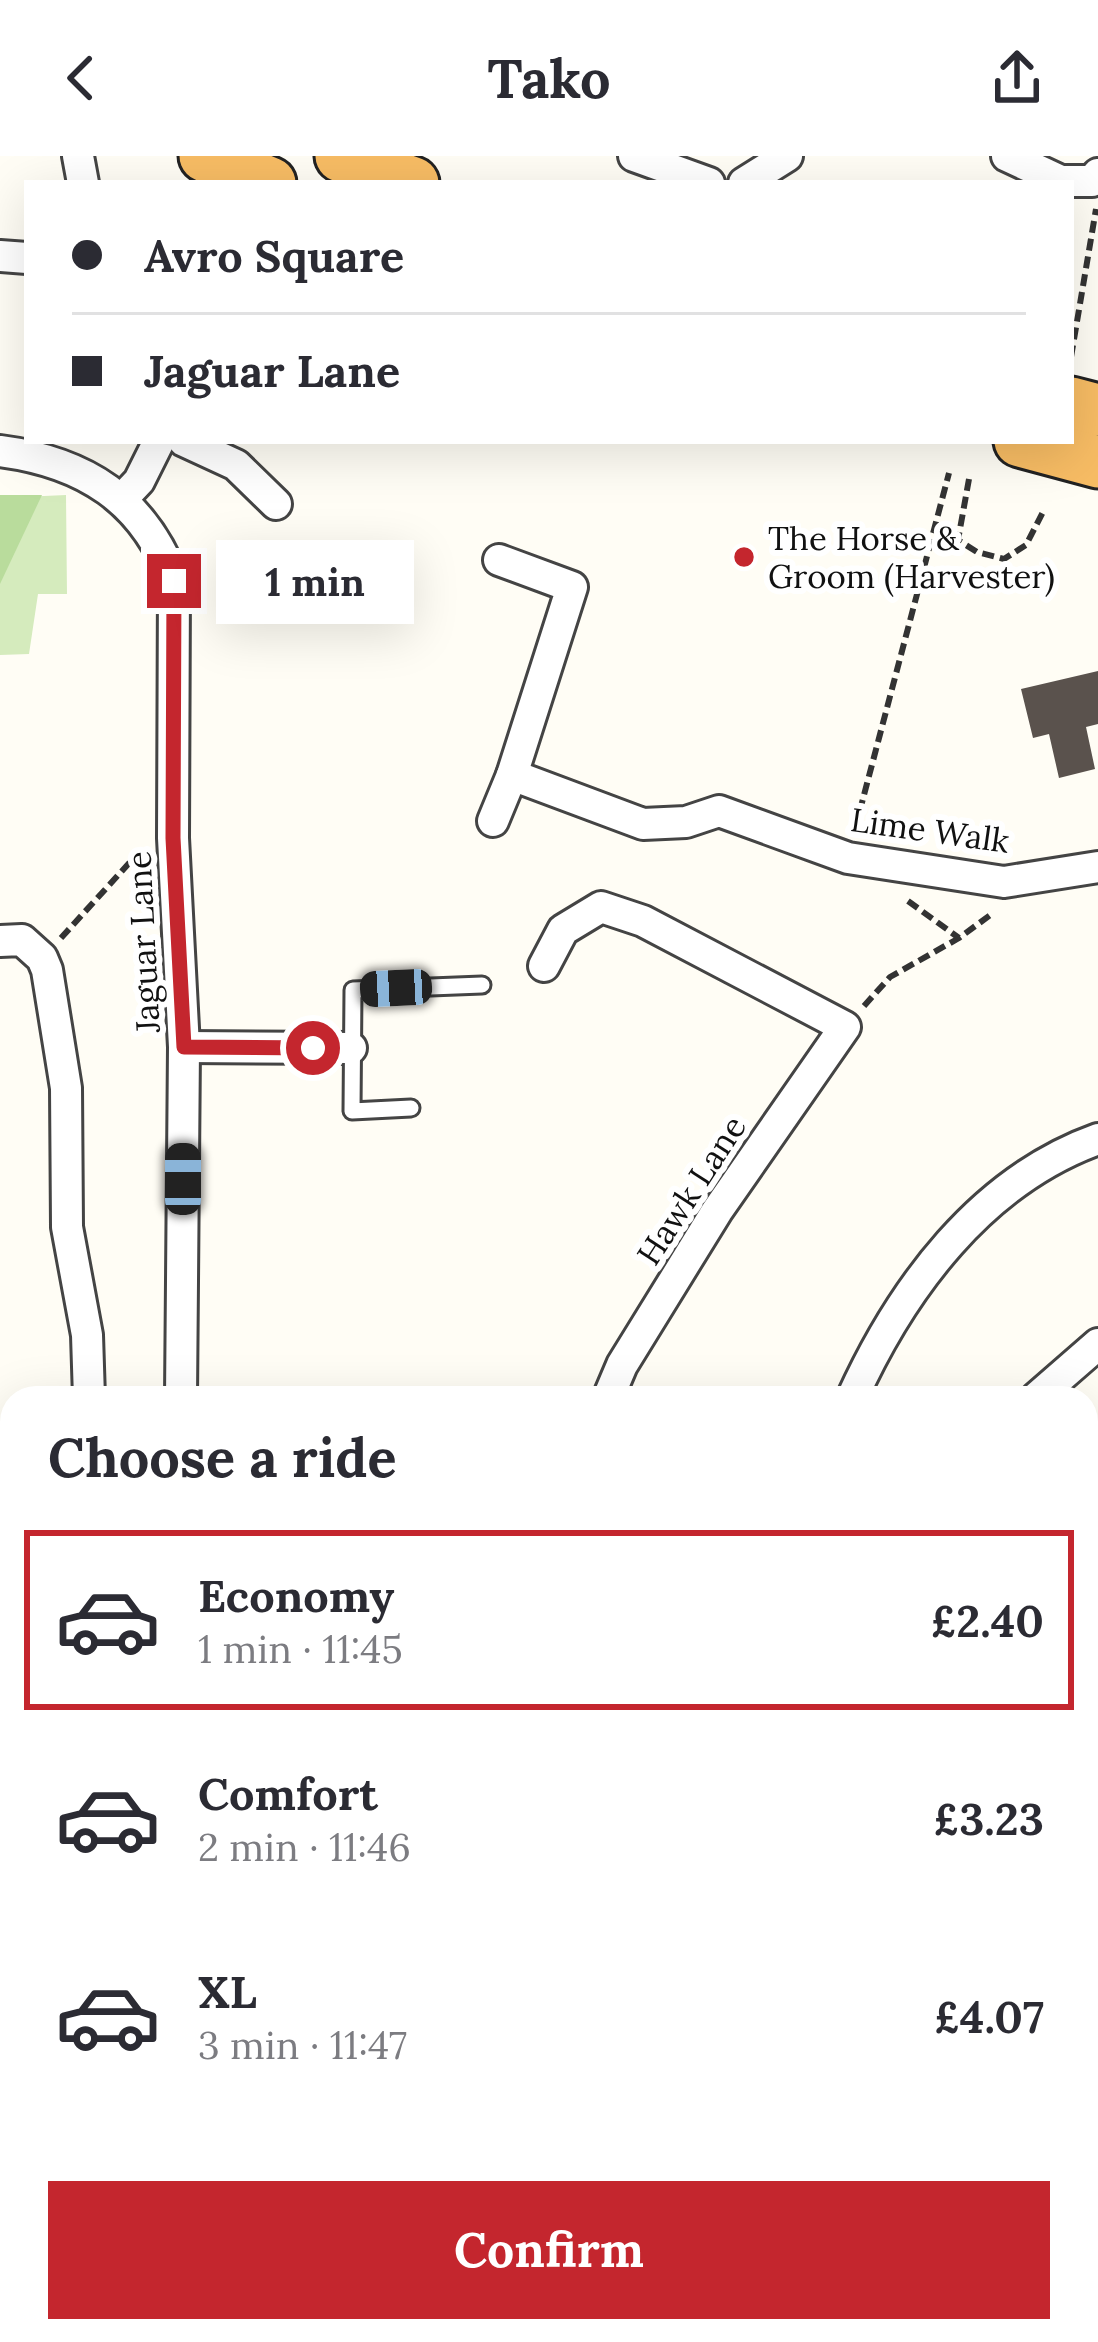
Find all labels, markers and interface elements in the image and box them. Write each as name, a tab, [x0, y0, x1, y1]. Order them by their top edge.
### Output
text: Tako	[488, 44, 610, 113]
icon: back	[48, 45, 114, 111]
icon: share	[984, 45, 1050, 111]
text: Avro Square	[144, 227, 404, 284]
text: Jaguar Lane	[144, 342, 400, 399]
place label: The Horse & Groom (Harvester)	[768, 517, 1055, 597]
callout: 1 min	[216, 539, 414, 623]
marker: The Horse & Groom (Harvester)	[731, 544, 757, 570]
route end	[147, 554, 201, 608]
text: 1 min	[265, 557, 365, 607]
street label: Lime Walk	[848, 798, 1012, 862]
street label: Jaguar Lane	[117, 850, 169, 1035]
car	[359, 968, 433, 1008]
route start	[286, 1021, 340, 1075]
street label: Hawk Lane	[627, 1107, 755, 1273]
car	[165, 1143, 201, 1215]
text: Choose a ride	[48, 1423, 397, 1492]
icon: car	[54, 1566, 162, 1674]
text: Economy	[198, 1567, 394, 1624]
text: £2.40	[931, 1592, 1044, 1649]
text: 1 min · 11:45	[198, 1624, 403, 1674]
icon: car	[54, 1764, 162, 1872]
text: Comfort	[198, 1765, 378, 1822]
text: £3.23	[933, 1790, 1044, 1847]
text: 2 min · 11:46	[198, 1822, 411, 1872]
icon: car	[54, 1962, 162, 2070]
text: XL	[198, 1963, 257, 2020]
text: £4.07	[934, 1988, 1044, 2045]
text: 3 min · 11:47	[198, 2020, 407, 2070]
button: Confirm	[48, 2181, 1050, 2319]

